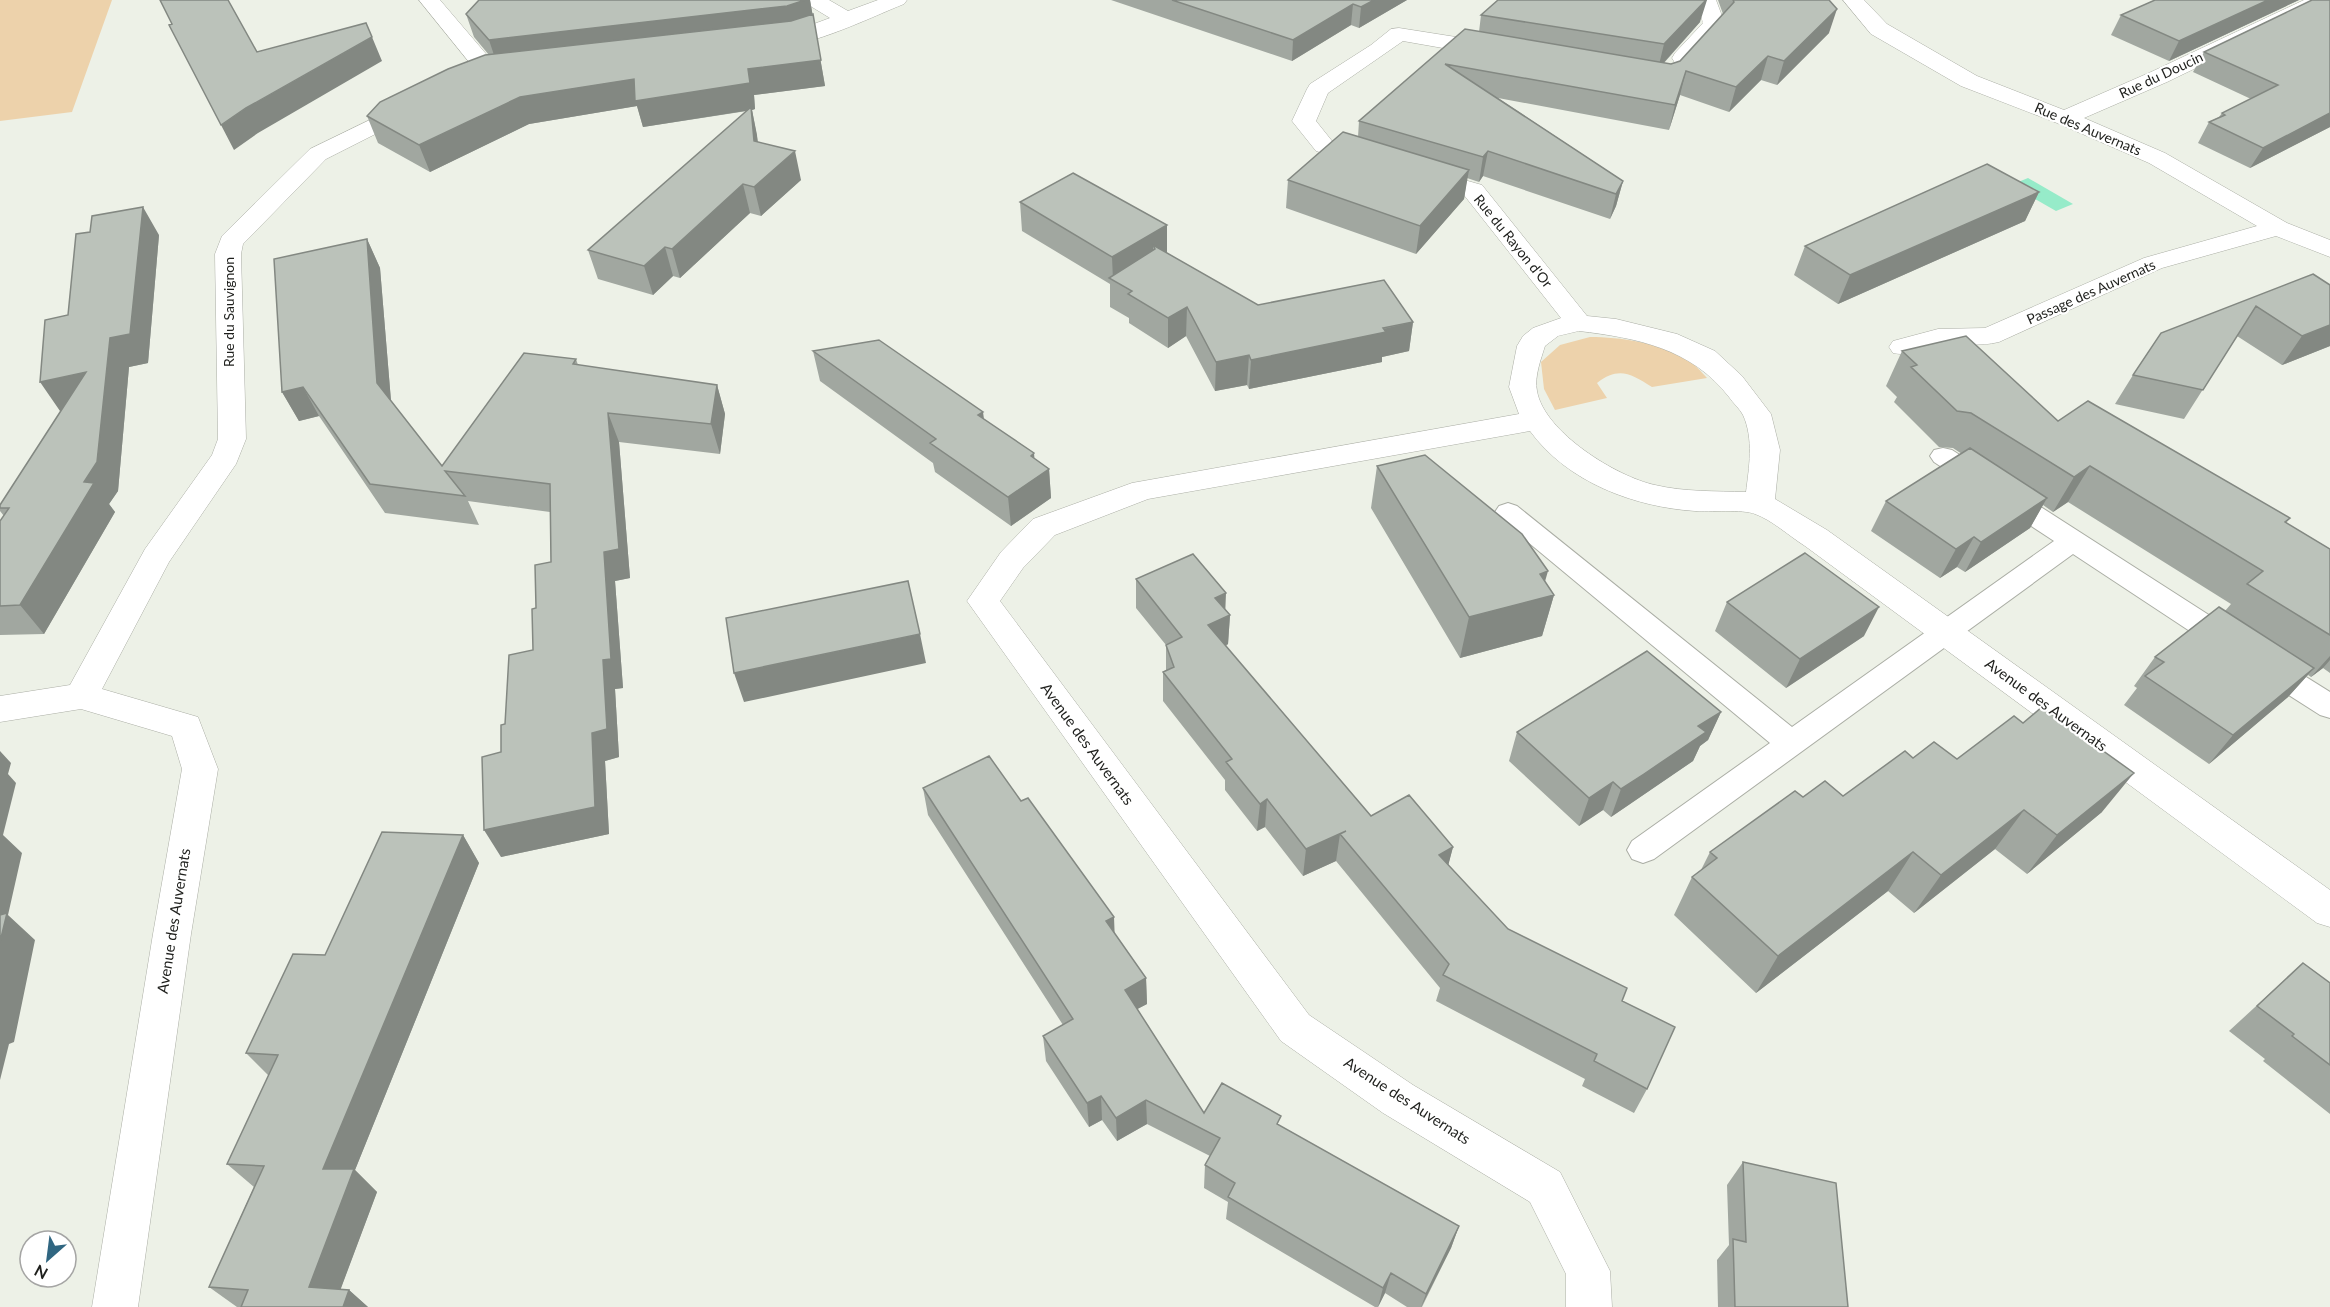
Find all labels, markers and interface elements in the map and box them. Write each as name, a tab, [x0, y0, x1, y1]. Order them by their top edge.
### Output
street label: Rue du Doucin	[2116, 48, 2205, 101]
street label: Rue des Auvernats	[2032, 98, 2144, 159]
street label: Rue du Rayon d'Or	[1471, 191, 1556, 291]
street label: Passage des Auvernats	[2024, 255, 2158, 328]
street label: Rue du Sauvignon	[220, 257, 237, 367]
street label: Avenue des Auvernats	[1982, 654, 2111, 755]
street label: Avenue des Auvernats	[1037, 679, 1138, 808]
street label: Avenue des Auvernats	[153, 847, 193, 995]
street label: Avenue des Auvernats	[1341, 1053, 1474, 1148]
north arrow	[18, 1229, 78, 1289]
text: N	[31, 1261, 51, 1284]

